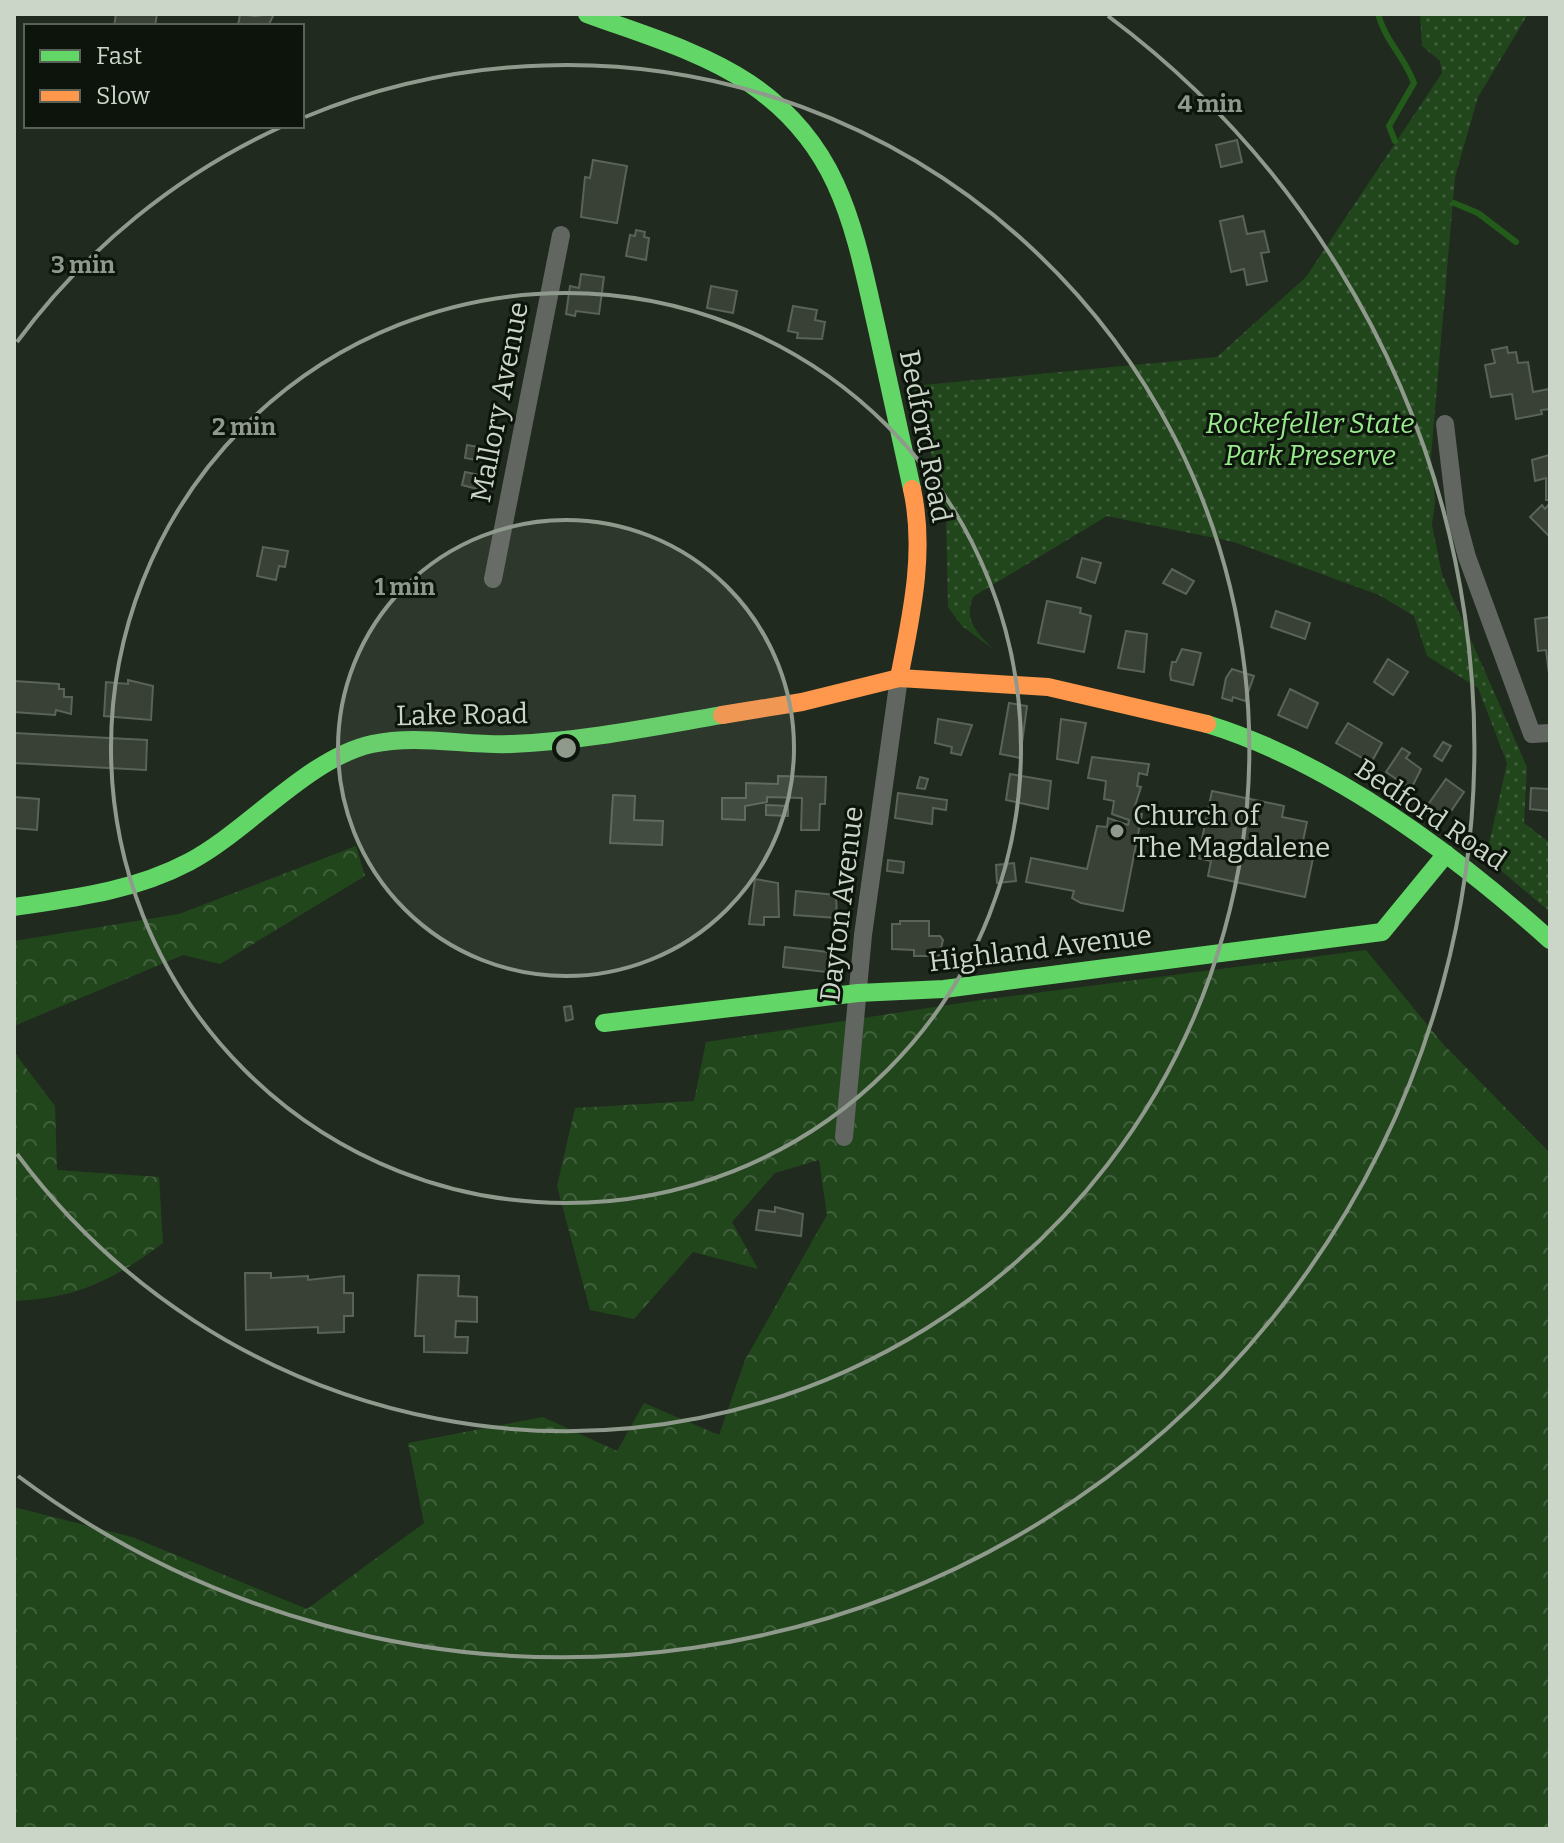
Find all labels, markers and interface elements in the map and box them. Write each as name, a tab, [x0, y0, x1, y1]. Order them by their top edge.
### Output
legend	[24, 24, 304, 128]
text: Fast	[96, 42, 142, 70]
text: Slow	[96, 82, 151, 110]
text: 4 min	[1178, 90, 1243, 118]
text: 3 min	[51, 251, 116, 279]
street label: Mallory Avenue	[464, 299, 535, 505]
street label: Bedford Road	[893, 347, 958, 525]
park label: Rockefeller State Park Preserve	[1206, 407, 1414, 472]
text: 2 min	[212, 413, 276, 441]
text: 1 min	[375, 573, 436, 601]
street label: Lake Road	[396, 697, 528, 732]
centre of rings	[552, 734, 580, 762]
street label: Bedford Road	[1349, 752, 1512, 877]
place label: Church of The Magdalene	[1133, 799, 1330, 864]
street label: Dayton Avenue	[813, 804, 870, 1004]
marker: Church of The Magdalene	[1108, 822, 1126, 840]
street label: Highland Avenue	[927, 918, 1154, 979]

